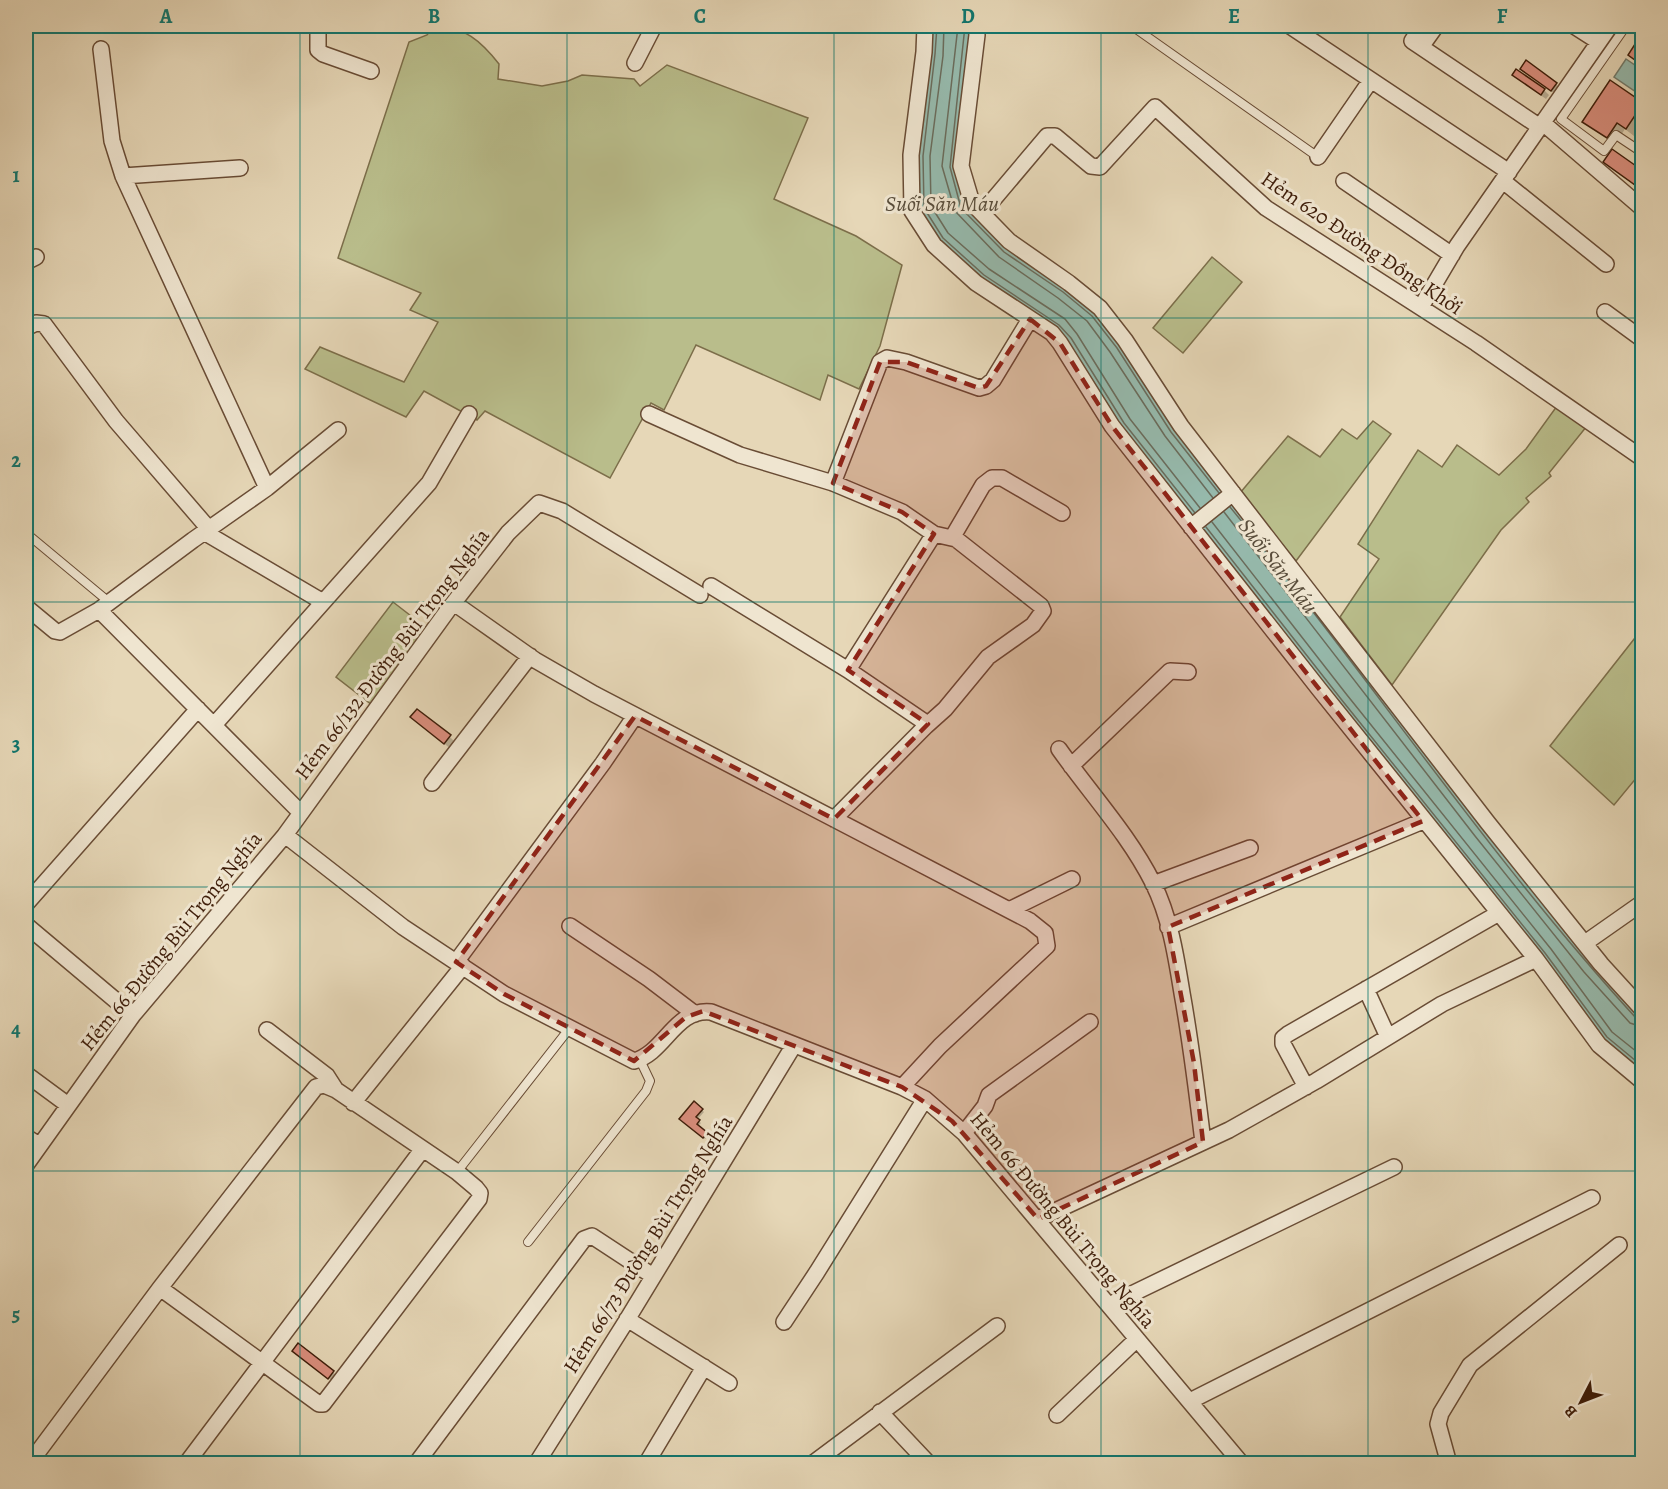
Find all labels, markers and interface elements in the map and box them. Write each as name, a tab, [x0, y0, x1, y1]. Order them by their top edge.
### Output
text: A	[159, 3, 173, 30]
text: B	[428, 3, 440, 30]
text: C	[694, 3, 706, 30]
text: D	[961, 3, 975, 30]
text: E	[1228, 3, 1240, 30]
text: F	[1497, 3, 1508, 30]
text: 1	[12, 162, 20, 189]
street label: Hẻm 620 Đường Đồng Khởi	[1256, 165, 1469, 321]
water label: Suối Săn Máu	[885, 189, 999, 219]
text: 2	[11, 447, 21, 474]
water label: Suối Săn Máu	[1231, 512, 1325, 620]
street label: Hẻm 66/132 Đường Bùi Trọng Nghĩa	[288, 522, 496, 785]
text: 3	[12, 731, 20, 758]
street label: Hẻm 66 Đường Bùi Trọng Nghĩa	[74, 825, 269, 1057]
text: 4	[11, 1016, 21, 1043]
street label: Hẻm 66 Đường Bùi Trọng Nghĩa	[964, 1106, 1162, 1335]
street label: Hẻm 66/73 Đường Bùi Trọng Nghĩa	[557, 1109, 739, 1378]
text: 5	[12, 1301, 20, 1328]
north arrow	[1551, 1372, 1611, 1432]
text: B	[1559, 1400, 1582, 1422]

